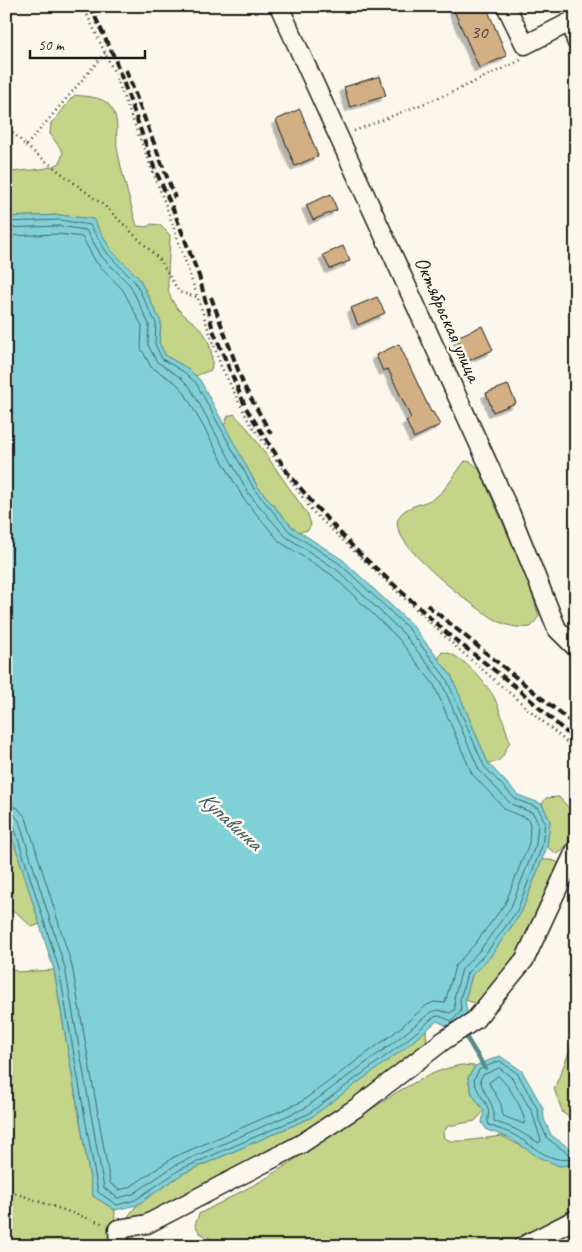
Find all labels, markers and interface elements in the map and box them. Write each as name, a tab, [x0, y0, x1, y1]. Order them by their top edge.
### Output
house number: 30	[470, 20, 489, 44]
scale bar	[30, 28, 145, 60]
text: 50 m	[38, 36, 65, 55]
street label: Октябрьская улица	[409, 252, 488, 388]
water label: Купавинка	[193, 785, 270, 858]

